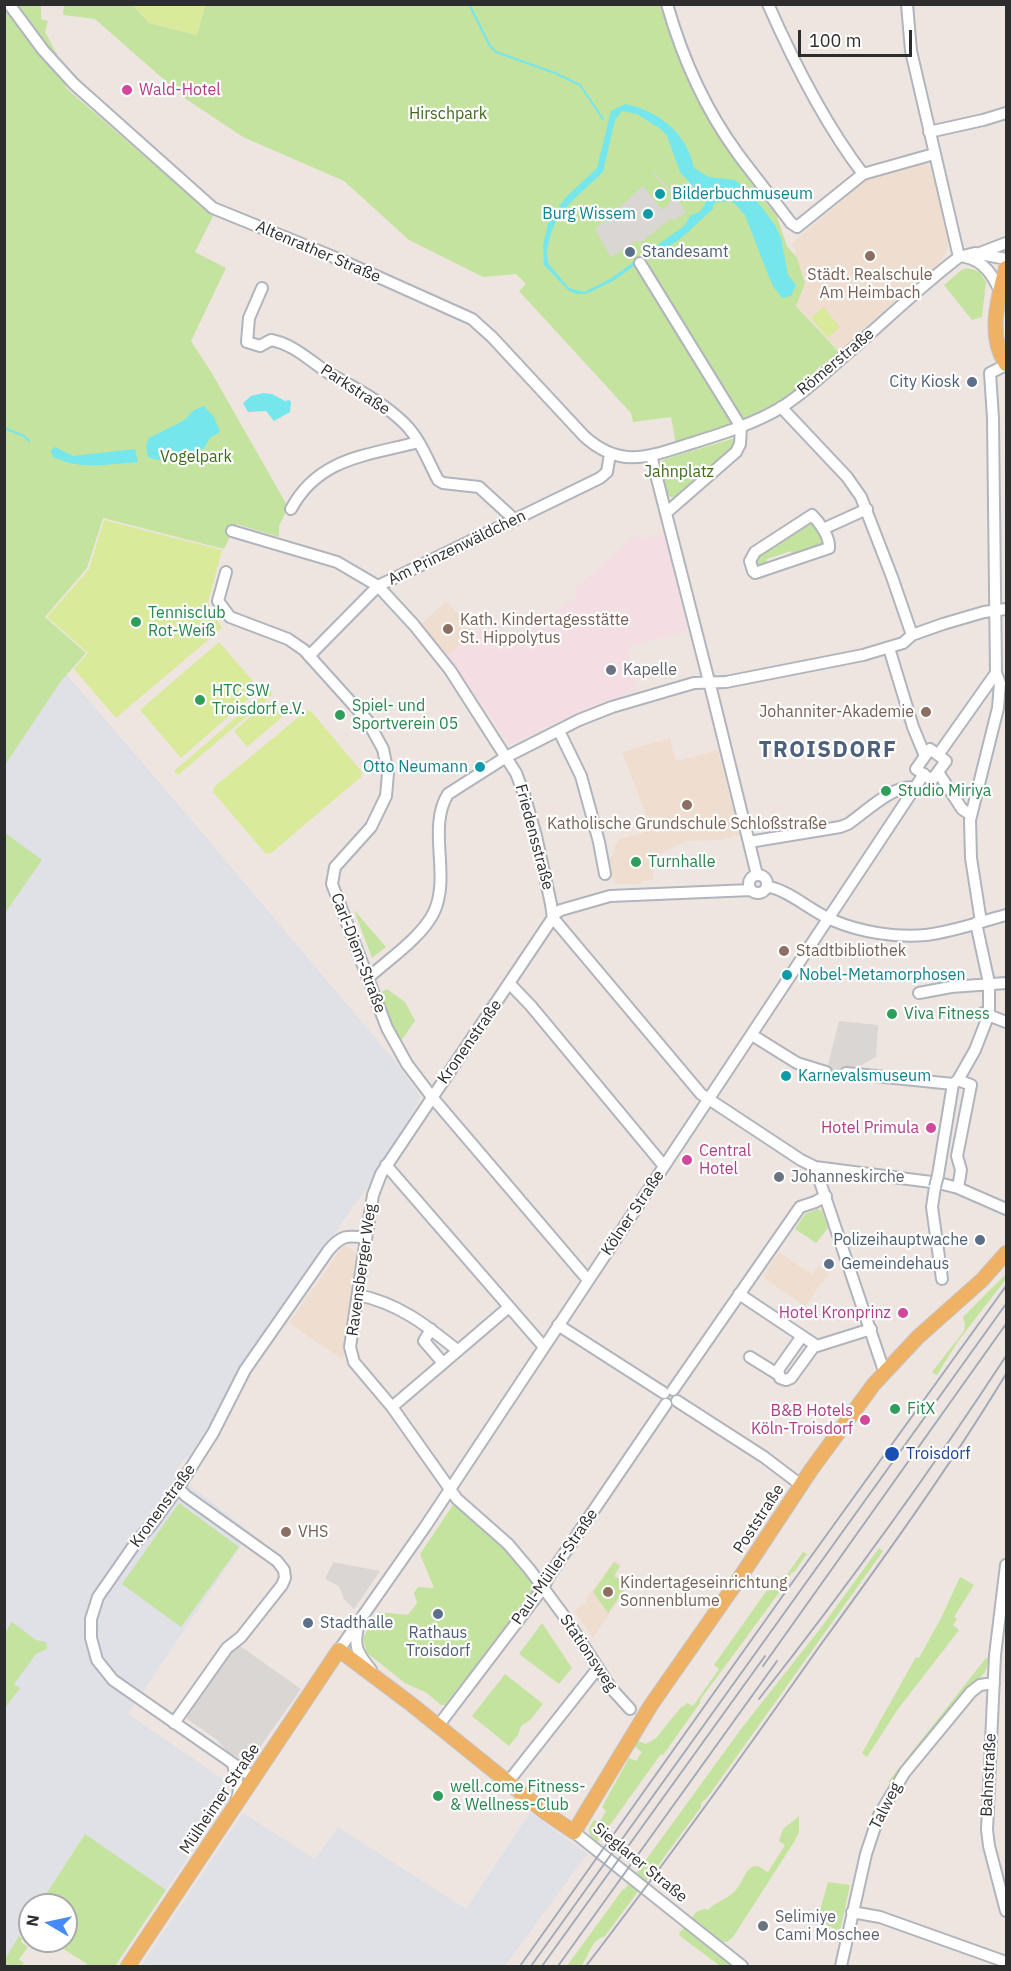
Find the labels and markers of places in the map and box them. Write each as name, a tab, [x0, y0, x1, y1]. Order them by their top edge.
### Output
place label: Wald-Hotel	[139, 80, 221, 100]
marker: Wald-Hotel	[120, 83, 134, 97]
place label: Bilderbuchmuseum	[672, 184, 813, 204]
marker: Bilderbuchmuseum	[653, 187, 667, 201]
place label: Burg Wissem	[542, 204, 636, 224]
marker: Burg Wissem	[641, 207, 655, 221]
place label: Standesamt	[642, 242, 729, 262]
marker: Standesamt	[623, 245, 637, 259]
marker: Städt. Realschule Am Heimbach	[863, 249, 877, 263]
place label: Städt. Realschule Am Heimbach	[807, 265, 933, 303]
place label: City Kiosk	[889, 372, 960, 392]
marker: City Kiosk	[965, 375, 979, 389]
place label: Tennisclub Rot-Weiß	[148, 603, 226, 641]
place label: Kath. Kindertagesstätte St. Hippolytus	[460, 610, 629, 648]
marker: Tennisclub Rot-Weiß	[129, 615, 143, 629]
marker: Kath. Kindertagesstätte St. Hippolytus	[441, 622, 455, 636]
place label: Kapelle	[623, 660, 677, 680]
marker: Kapelle	[604, 663, 618, 677]
place label: HTC SW Troisdorf e.V.	[212, 681, 305, 719]
marker: HTC SW Troisdorf e.V.	[193, 693, 207, 707]
place label: Spiel- und Sportverein 05	[352, 696, 458, 734]
place label: Johanniter-Akademie	[759, 702, 914, 722]
marker: Johanniter-Akademie	[919, 705, 933, 719]
marker: Spiel- und Sportverein 05	[333, 708, 347, 722]
place label: Otto Neumann	[363, 757, 468, 777]
marker: Otto Neumann	[473, 760, 487, 774]
place label: Studio Miriya	[898, 781, 991, 801]
marker: Studio Miriya	[879, 784, 893, 798]
marker: Katholische Grundschule Schloßstraße	[680, 798, 694, 812]
place label: Katholische Grundschule Schloßstraße	[547, 814, 827, 834]
place label: Turnhalle	[648, 852, 715, 872]
marker: Turnhalle	[629, 855, 643, 869]
place label: Stadtbibliothek	[796, 941, 906, 961]
marker: Stadtbibliothek	[777, 944, 791, 958]
place label: Nobel-Metamorphosen	[799, 965, 966, 985]
marker: Nobel-Metamorphosen	[780, 968, 794, 982]
place label: Viva Fitness	[904, 1004, 990, 1024]
marker: Viva Fitness	[885, 1007, 899, 1021]
place label: Karnevalsmuseum	[798, 1066, 931, 1086]
marker: Karnevalsmuseum	[779, 1069, 793, 1083]
place label: Hotel Primula	[821, 1118, 919, 1138]
marker: Hotel Primula	[924, 1121, 938, 1135]
place label: Central Hotel	[699, 1141, 751, 1179]
marker: Central Hotel	[680, 1153, 694, 1167]
place label: Johanneskirche	[791, 1167, 905, 1187]
marker: Johanneskirche	[772, 1170, 786, 1184]
place label: Polizeihauptwache	[833, 1230, 968, 1250]
marker: Polizeihauptwache	[973, 1233, 987, 1247]
place label: Gemeindehaus	[841, 1254, 949, 1274]
marker: Gemeindehaus	[822, 1257, 836, 1271]
place label: Hotel Kronprinz	[779, 1303, 891, 1323]
marker: Hotel Kronprinz	[896, 1306, 910, 1320]
place label: FitX	[907, 1399, 935, 1419]
place label: B&B Hotels Köln-Troisdorf	[751, 1401, 853, 1439]
marker: FitX	[888, 1402, 902, 1416]
marker: B&B Hotels Köln-Troisdorf	[858, 1413, 872, 1427]
place label: Troisdorf	[906, 1444, 970, 1464]
marker: Troisdorf	[883, 1445, 901, 1463]
place label: VHS	[298, 1522, 328, 1542]
marker: VHS	[279, 1525, 293, 1539]
place label: Kindertageseinrichtung Sonnenblume	[620, 1573, 787, 1611]
marker: Kindertageseinrichtung Sonnenblume	[601, 1585, 615, 1599]
marker: Rathaus Troisdorf	[431, 1607, 445, 1621]
place label: Stadthalle	[320, 1613, 393, 1633]
marker: Stadthalle	[301, 1616, 315, 1630]
place label: Rathaus Troisdorf	[406, 1623, 470, 1661]
place label: well.come Fitness- & Wellness-Club	[450, 1777, 586, 1815]
marker: well.come Fitness- & Wellness-Club	[431, 1789, 445, 1803]
place label: Selimiye Cami Moschee	[775, 1907, 880, 1945]
marker: Selimiye Cami Moschee	[756, 1919, 770, 1933]

